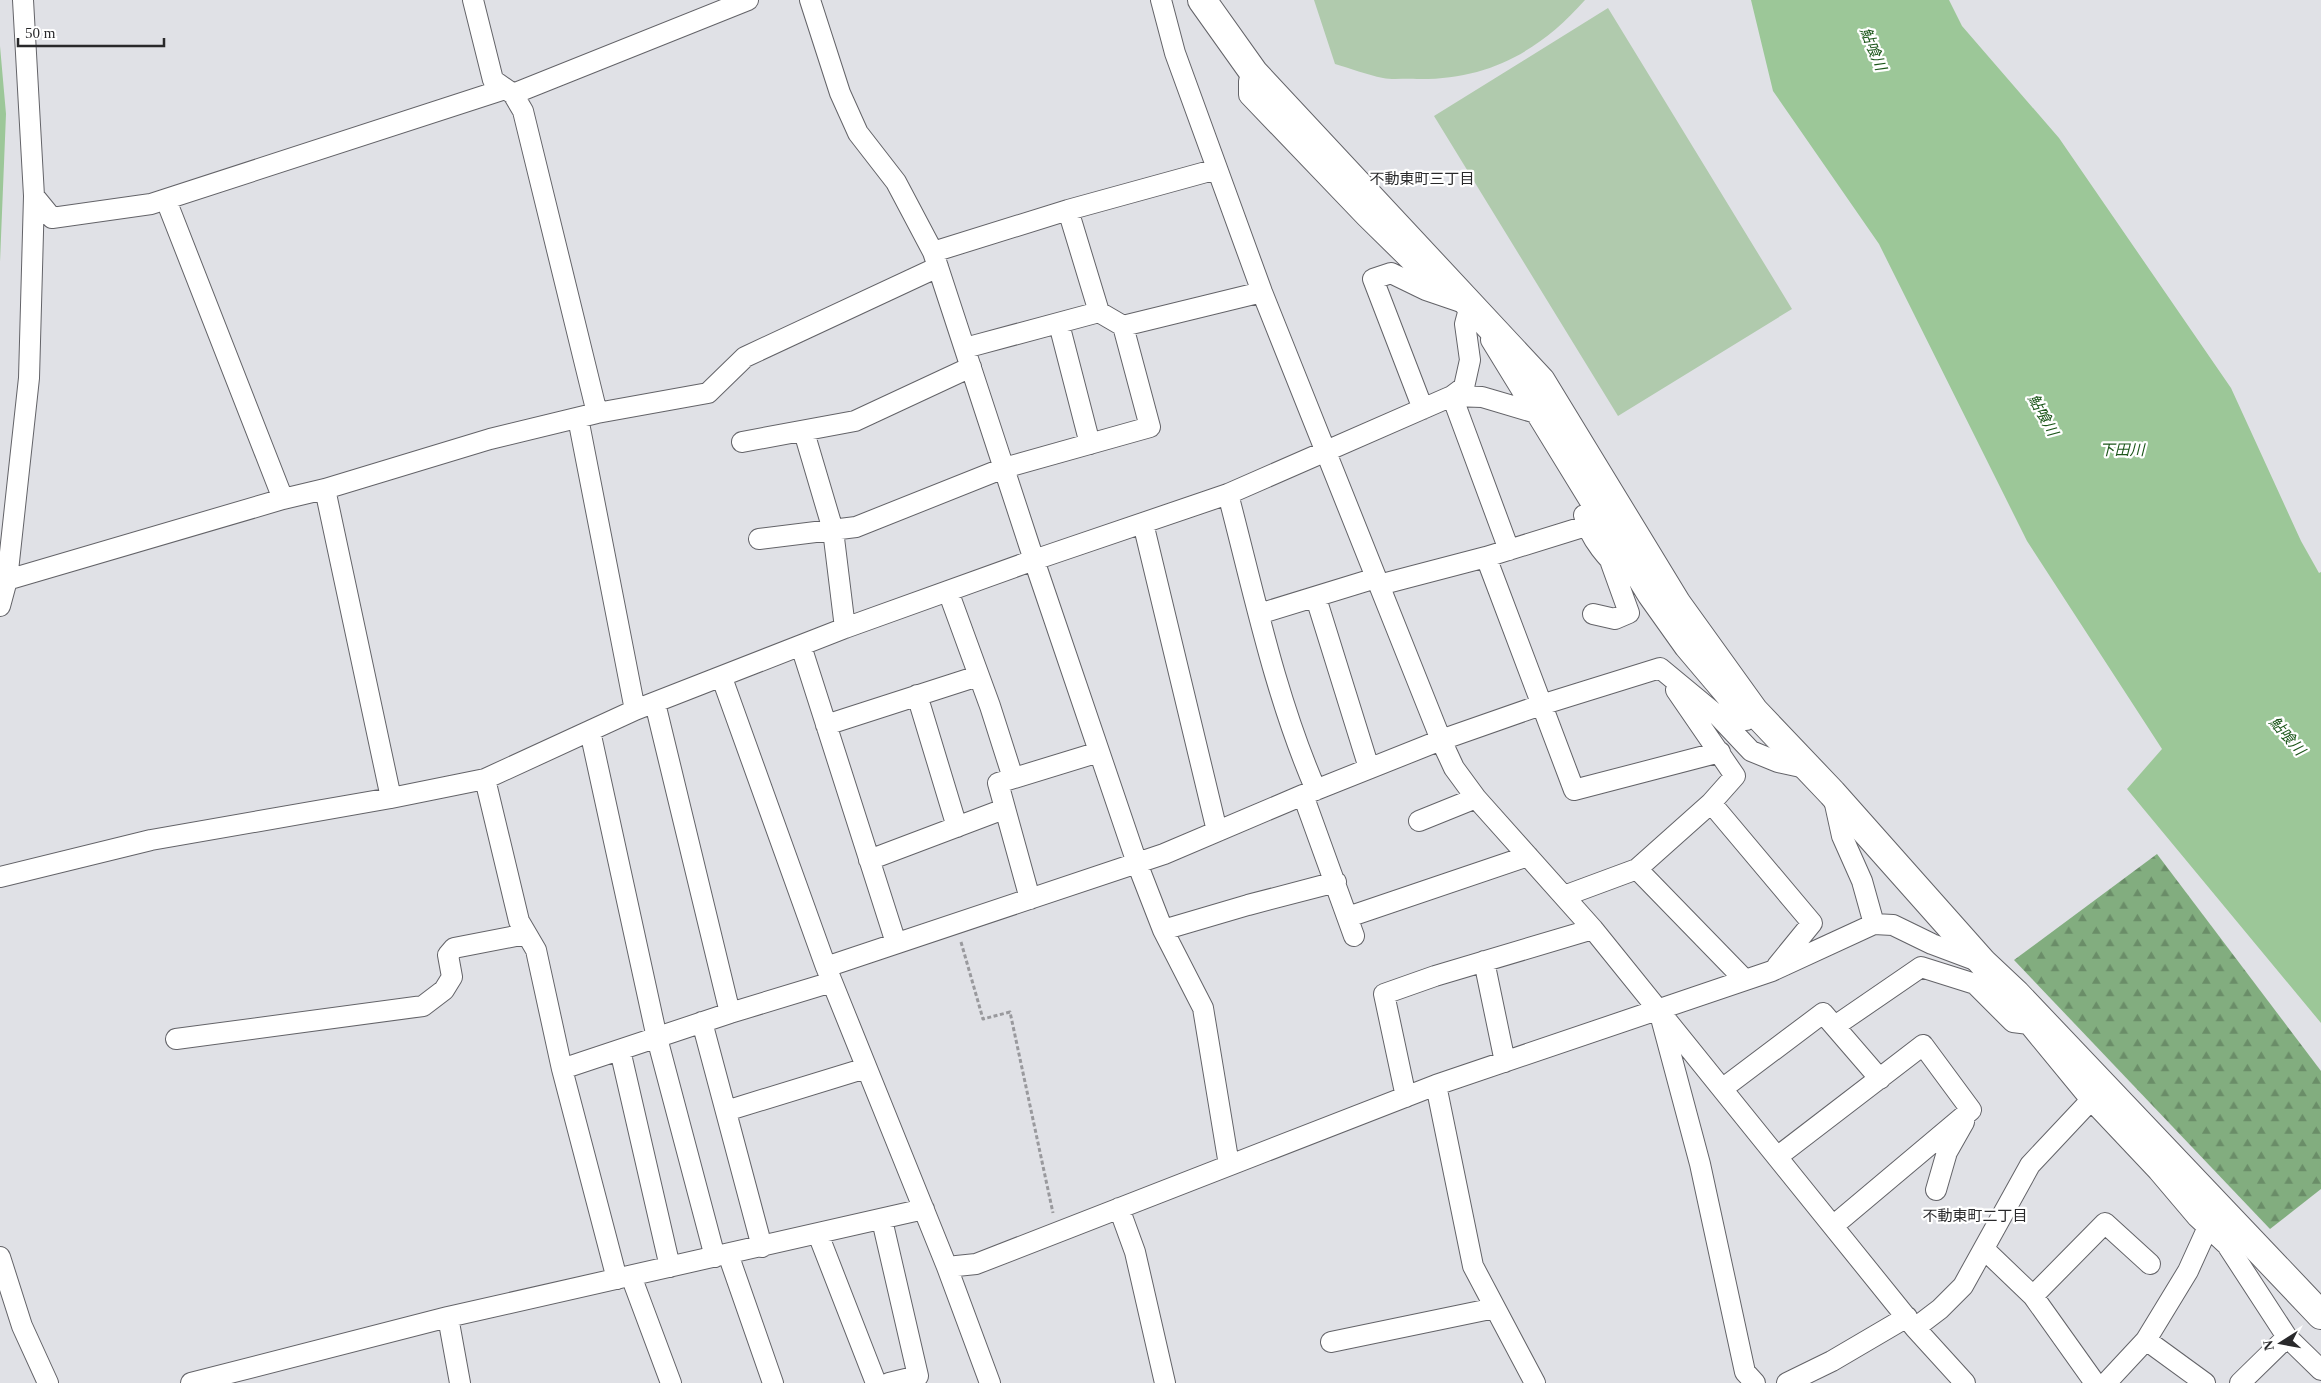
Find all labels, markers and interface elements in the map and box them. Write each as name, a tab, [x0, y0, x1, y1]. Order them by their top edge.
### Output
scale bar	[18, 15, 164, 47]
text: 50 m	[25, 25, 56, 41]
water label: 鮎喰川	[1857, 25, 1890, 75]
district label: 不動東町三丁目	[1369, 171, 1475, 187]
water label: 鮎喰川	[2025, 391, 2062, 440]
water label: 下田川	[2099, 442, 2146, 458]
water label: 鮎喰川	[2266, 714, 2309, 760]
district label: 不動東町二丁目	[1922, 1208, 2028, 1224]
north arrow	[2256, 1318, 2306, 1368]
text: N	[2260, 1339, 2277, 1352]

